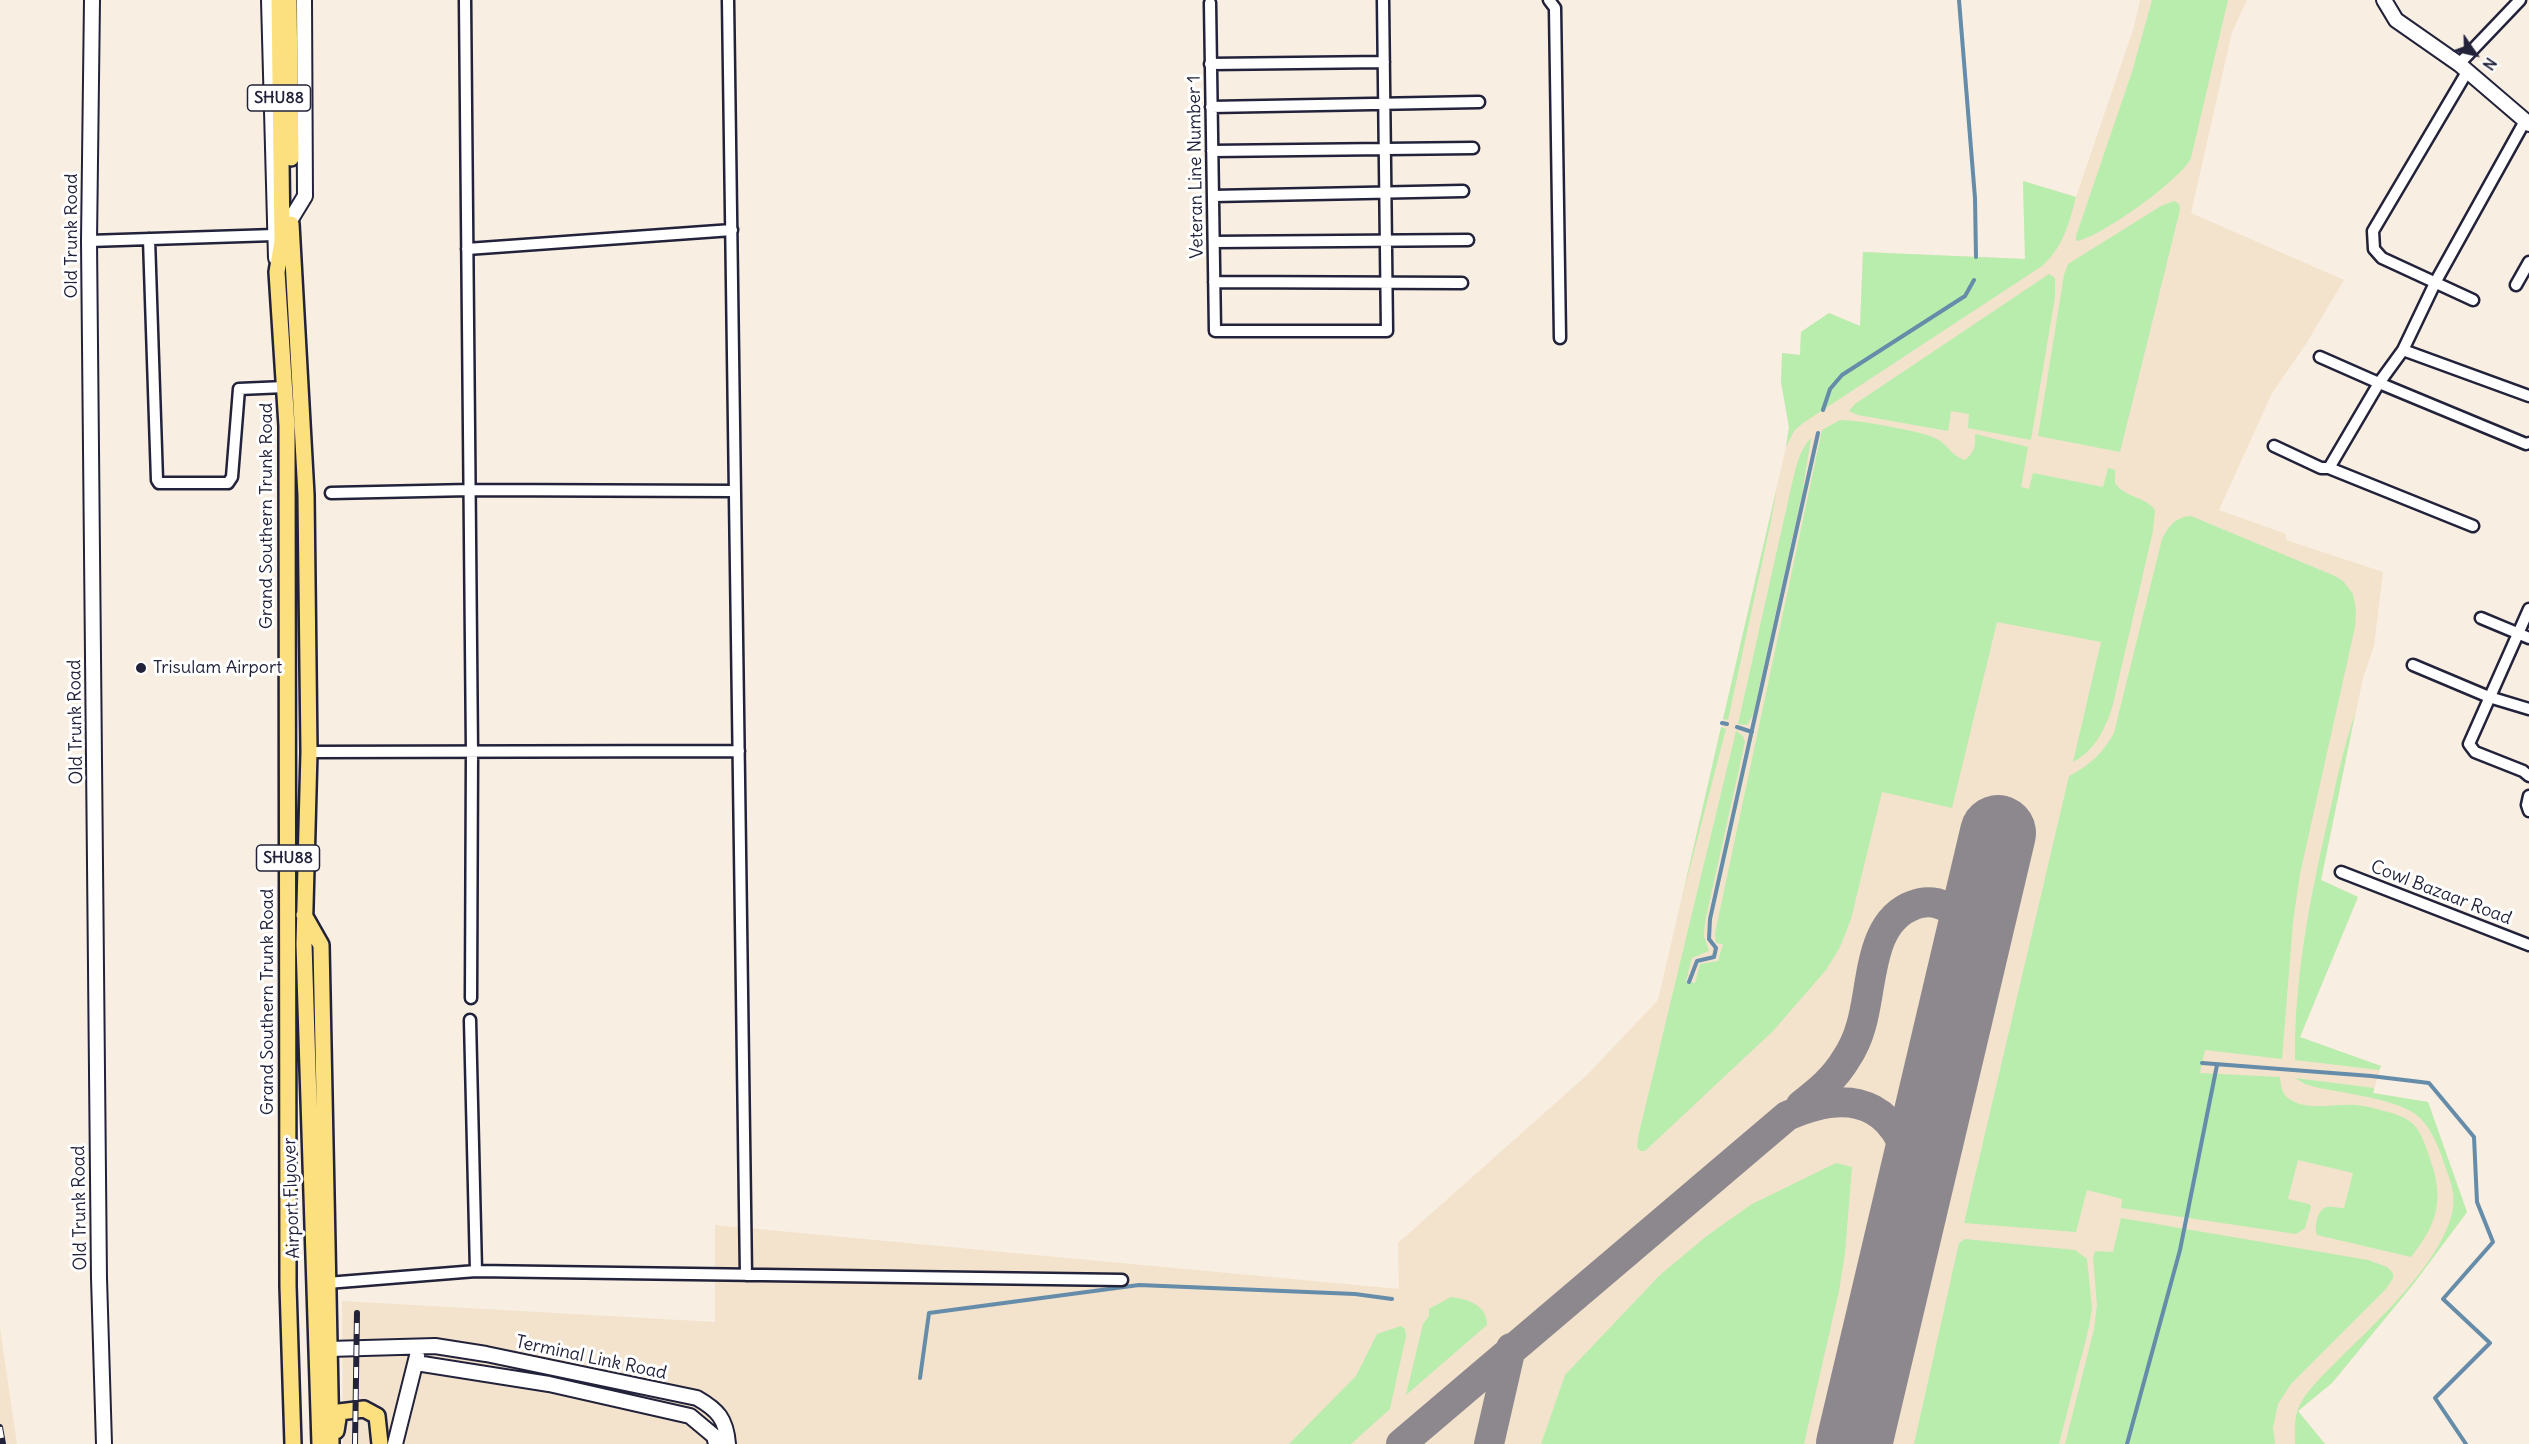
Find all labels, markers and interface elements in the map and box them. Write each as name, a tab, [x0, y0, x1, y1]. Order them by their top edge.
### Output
north arrow	[2445, 24, 2505, 84]
text: N	[2479, 54, 2501, 74]
street label: Veteran Line Number 1	[1184, 75, 1208, 259]
road number: SHU88	[248, 85, 310, 111]
street label: Old Trunk Road	[61, 174, 83, 298]
street label: Grand Southern Trunk Road	[256, 403, 278, 629]
place label: Trisulam Airport	[153, 657, 282, 679]
street label: Old Trunk Road	[64, 659, 88, 785]
marker: Trisulam Airport	[134, 661, 148, 675]
road number: SHU88	[256, 845, 320, 871]
street label: Cowl Bazaar Road	[2368, 856, 2514, 930]
street label: Grand Southern Trunk Road	[257, 889, 279, 1115]
street label: Airport Flyover	[279, 1137, 305, 1259]
street label: Old Trunk Road	[68, 1145, 92, 1271]
street label: Terminal Link Road	[513, 1331, 669, 1385]

